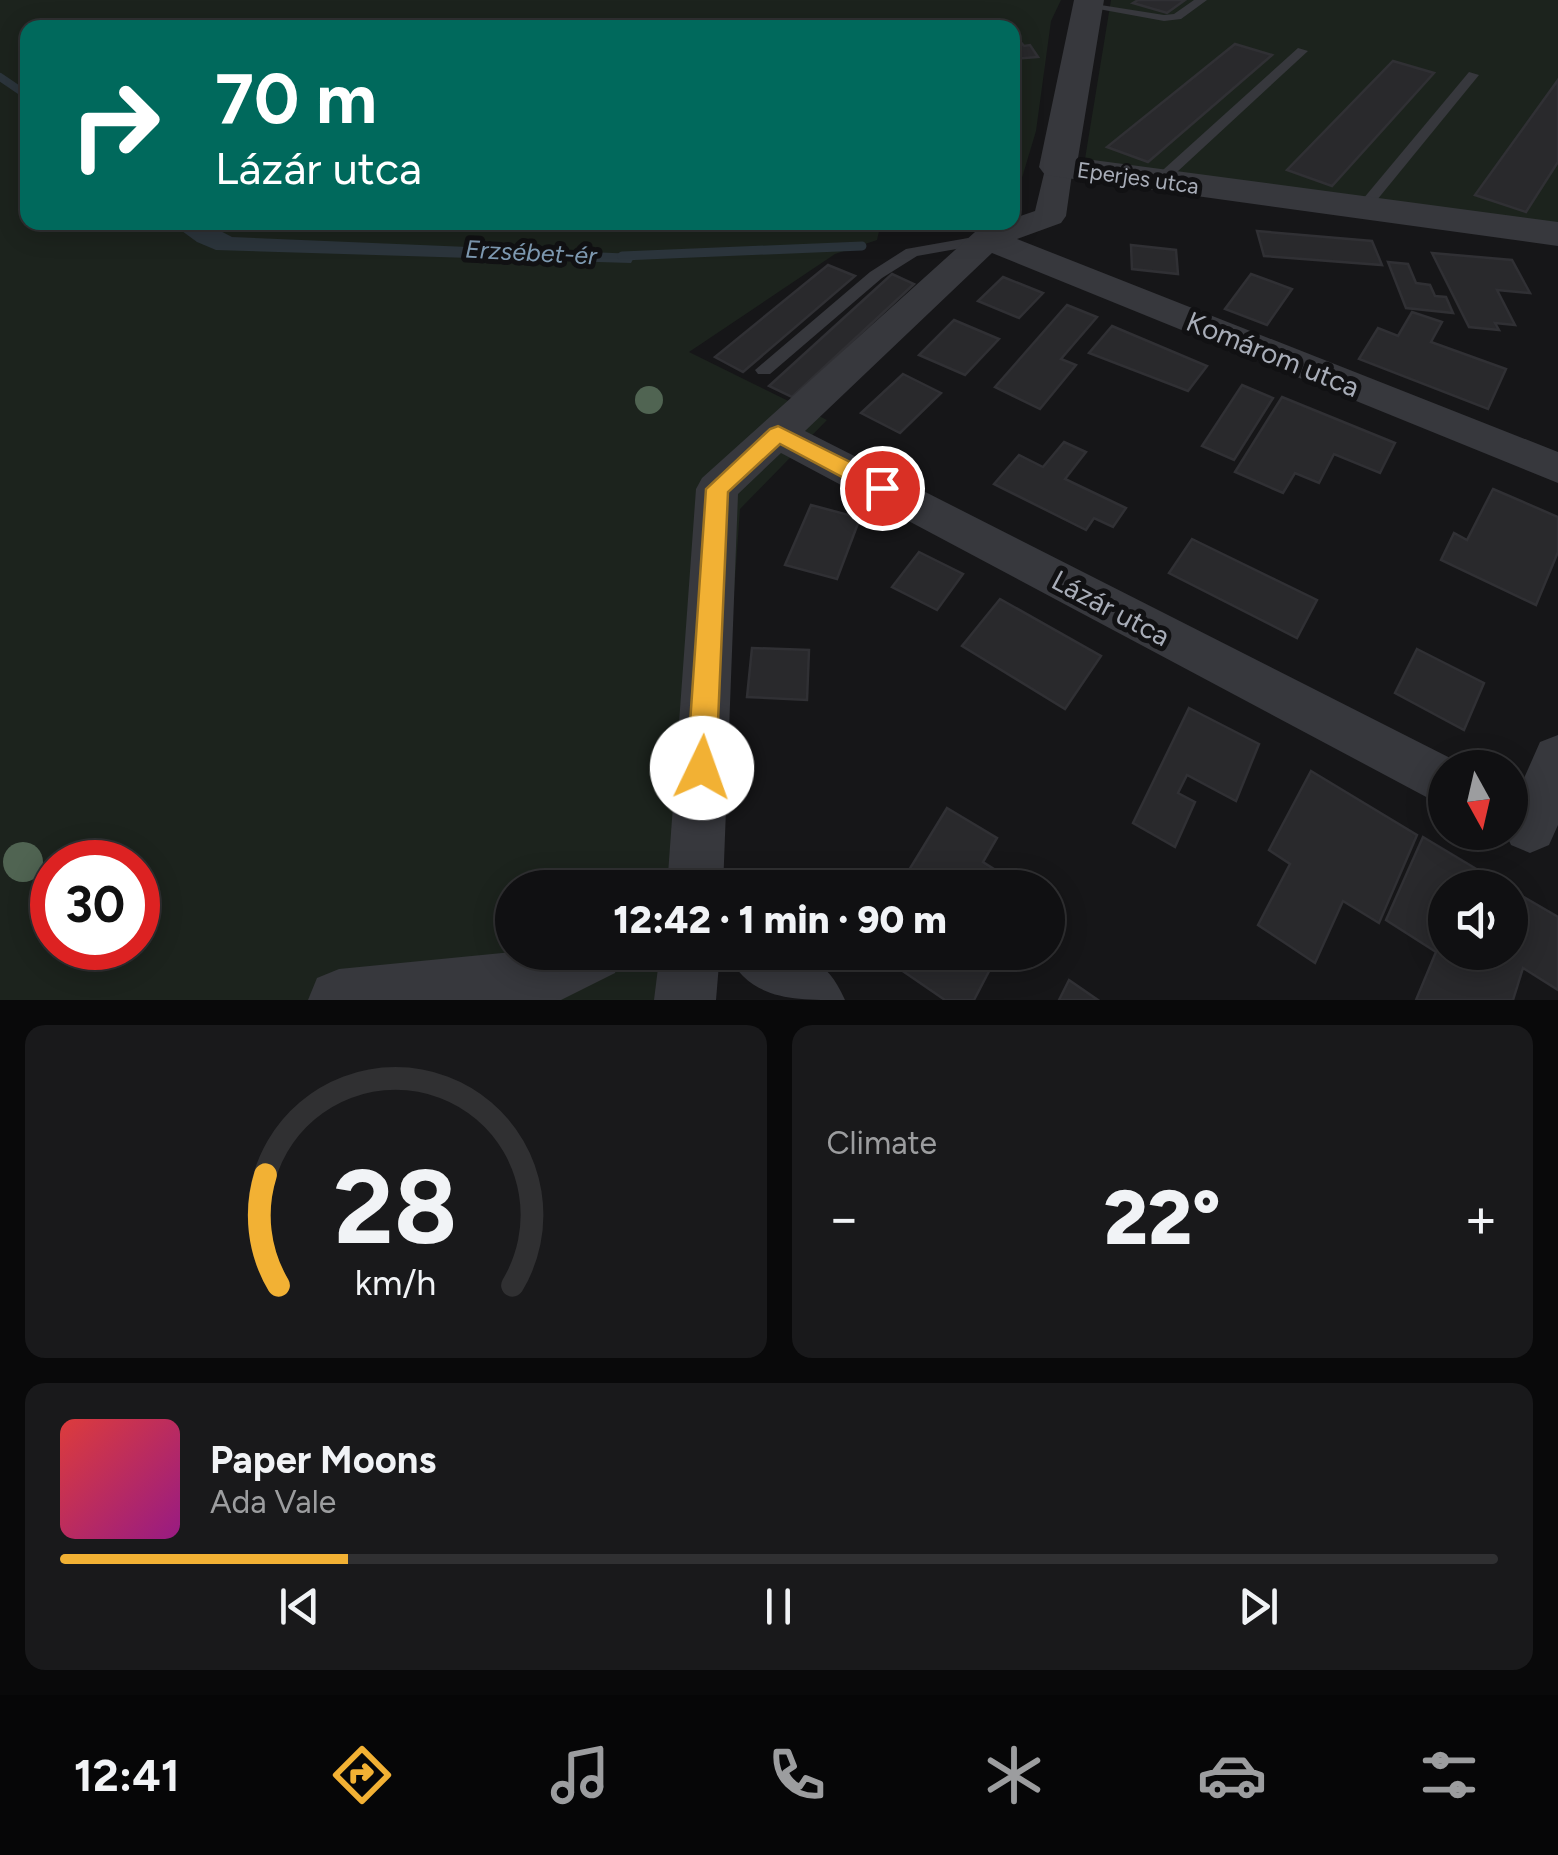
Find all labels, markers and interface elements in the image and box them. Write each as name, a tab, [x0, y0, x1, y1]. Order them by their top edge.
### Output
text: 70 m	[215, 56, 377, 141]
icon: right	[50, 60, 180, 190]
text: Lázár utca	[215, 141, 422, 195]
street label: Eperjes utca	[1075, 156, 1201, 200]
water label: Erzsébet-ér	[464, 234, 599, 271]
street label: Komárom utca	[1182, 304, 1364, 404]
pin	[840, 446, 925, 531]
icon: arrive	[855, 461, 910, 516]
street label: Lázár utca	[1046, 563, 1176, 653]
position arrow	[650, 716, 754, 820]
north arrow	[1428, 750, 1528, 850]
map controls	[1428, 750, 1528, 970]
speed limit sign: 30	[30, 840, 160, 970]
button: sound	[1428, 870, 1528, 970]
text: 12:42 · 1 min · 90 m	[613, 897, 947, 943]
text: Climate	[827, 1124, 937, 1162]
text: 28	[334, 1144, 458, 1269]
text: 22°	[1104, 1173, 1221, 1263]
text: −	[827, 1185, 861, 1251]
text: +	[1464, 1185, 1498, 1251]
text: km/h	[355, 1261, 437, 1304]
text: Paper Moons	[210, 1437, 436, 1483]
text: Ada Vale	[210, 1483, 336, 1521]
icon: previous	[272, 1579, 327, 1634]
icon: pause	[751, 1579, 806, 1634]
icon: next	[1231, 1579, 1286, 1634]
icon: directions	[327, 1740, 397, 1810]
icon: music	[545, 1740, 615, 1810]
icon: phone	[762, 1740, 832, 1810]
icon: climate	[979, 1740, 1049, 1810]
icon: car	[1197, 1740, 1267, 1810]
icon: filters	[1414, 1740, 1484, 1810]
text: 12:41	[74, 1748, 180, 1802]

